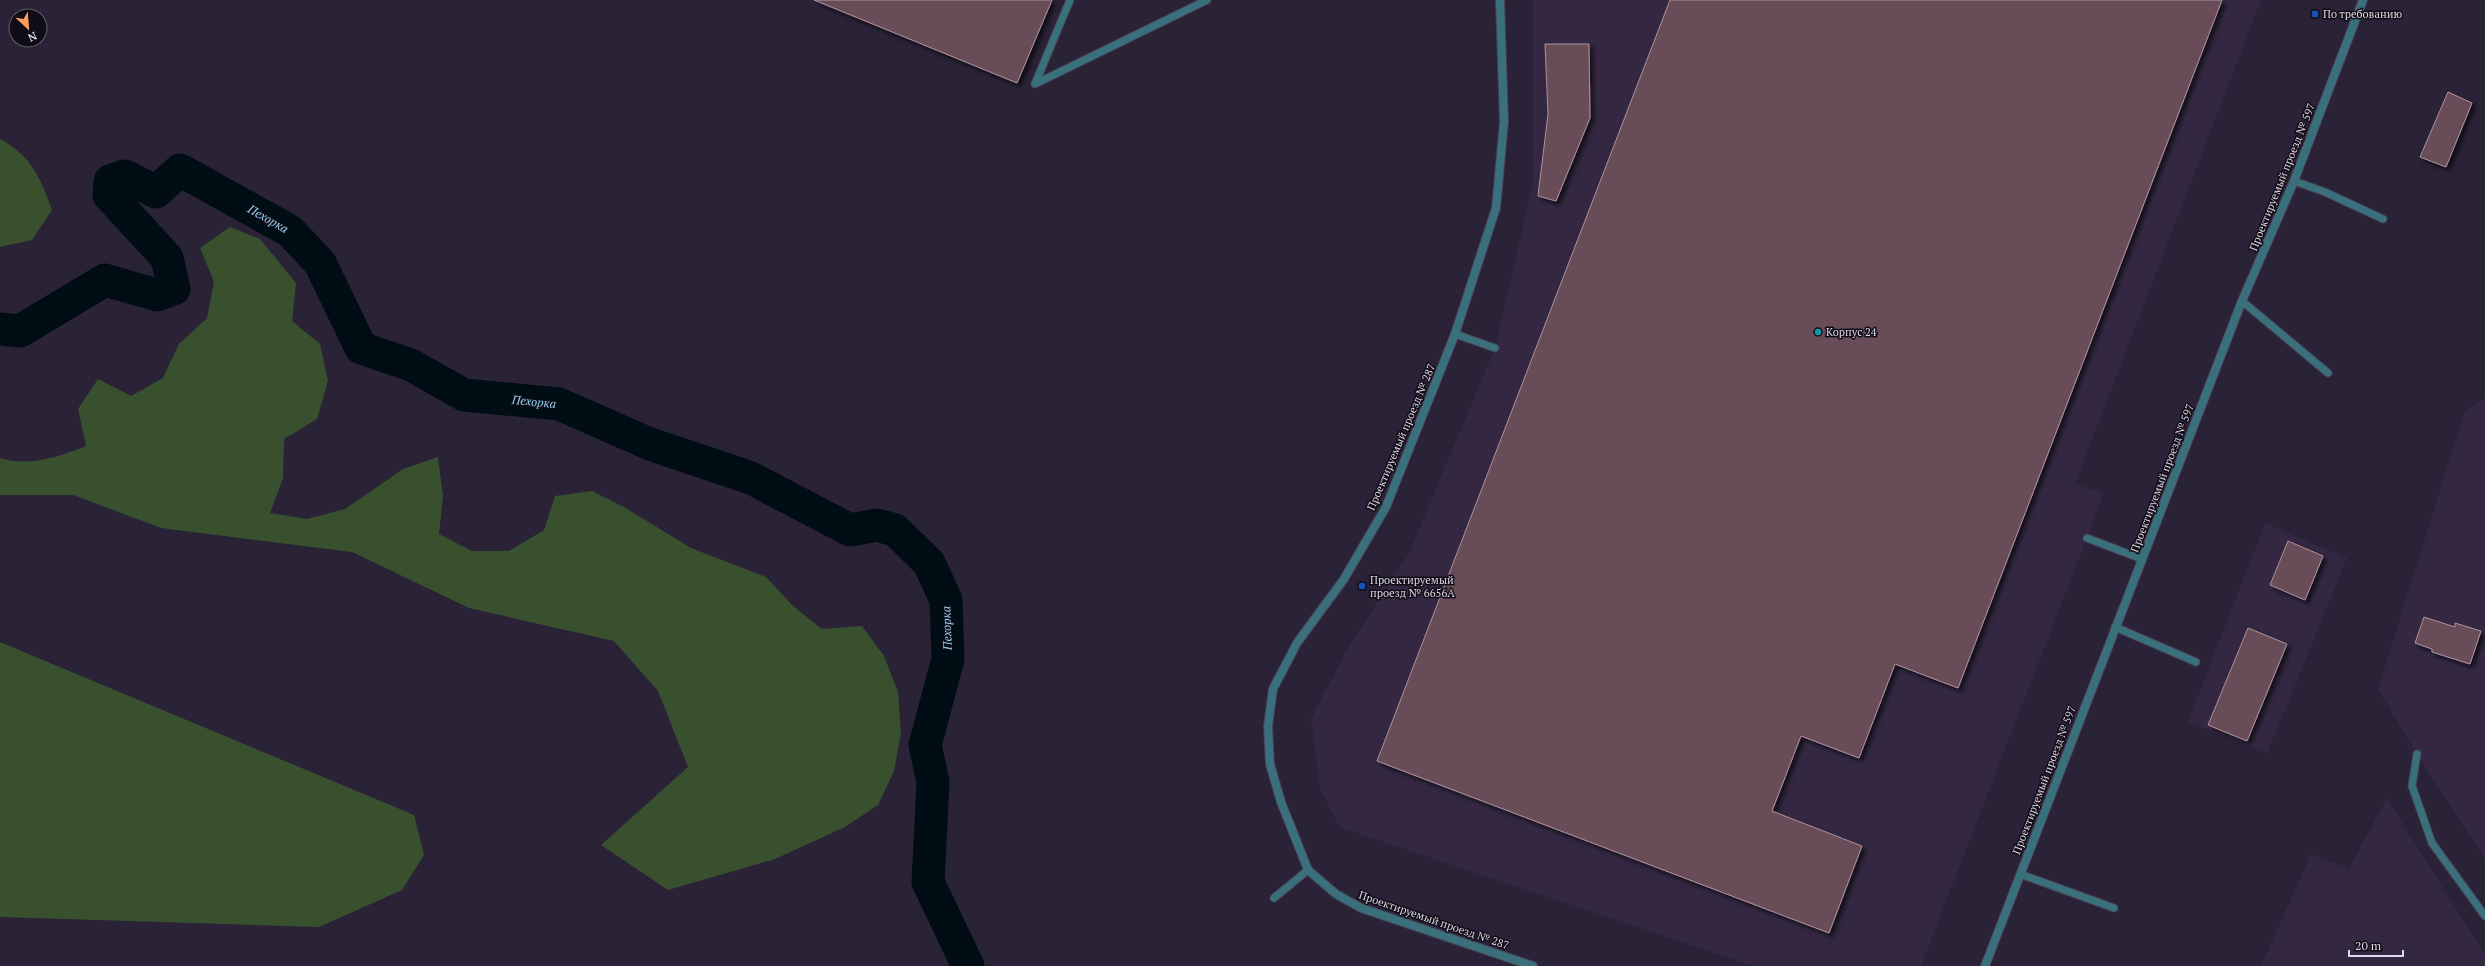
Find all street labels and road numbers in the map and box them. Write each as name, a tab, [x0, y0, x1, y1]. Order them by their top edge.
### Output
street label: Проектируемый проезд № 597	[2246, 101, 2318, 253]
street label: Проектируемый проезд № 287	[1364, 361, 1438, 512]
street label: Проектируемый проезд № 597	[2127, 402, 2197, 554]
street label: Проектируемый проезд № 597	[2009, 704, 2079, 856]
street label: Проектируемый проезд № 287	[1357, 888, 1511, 952]

